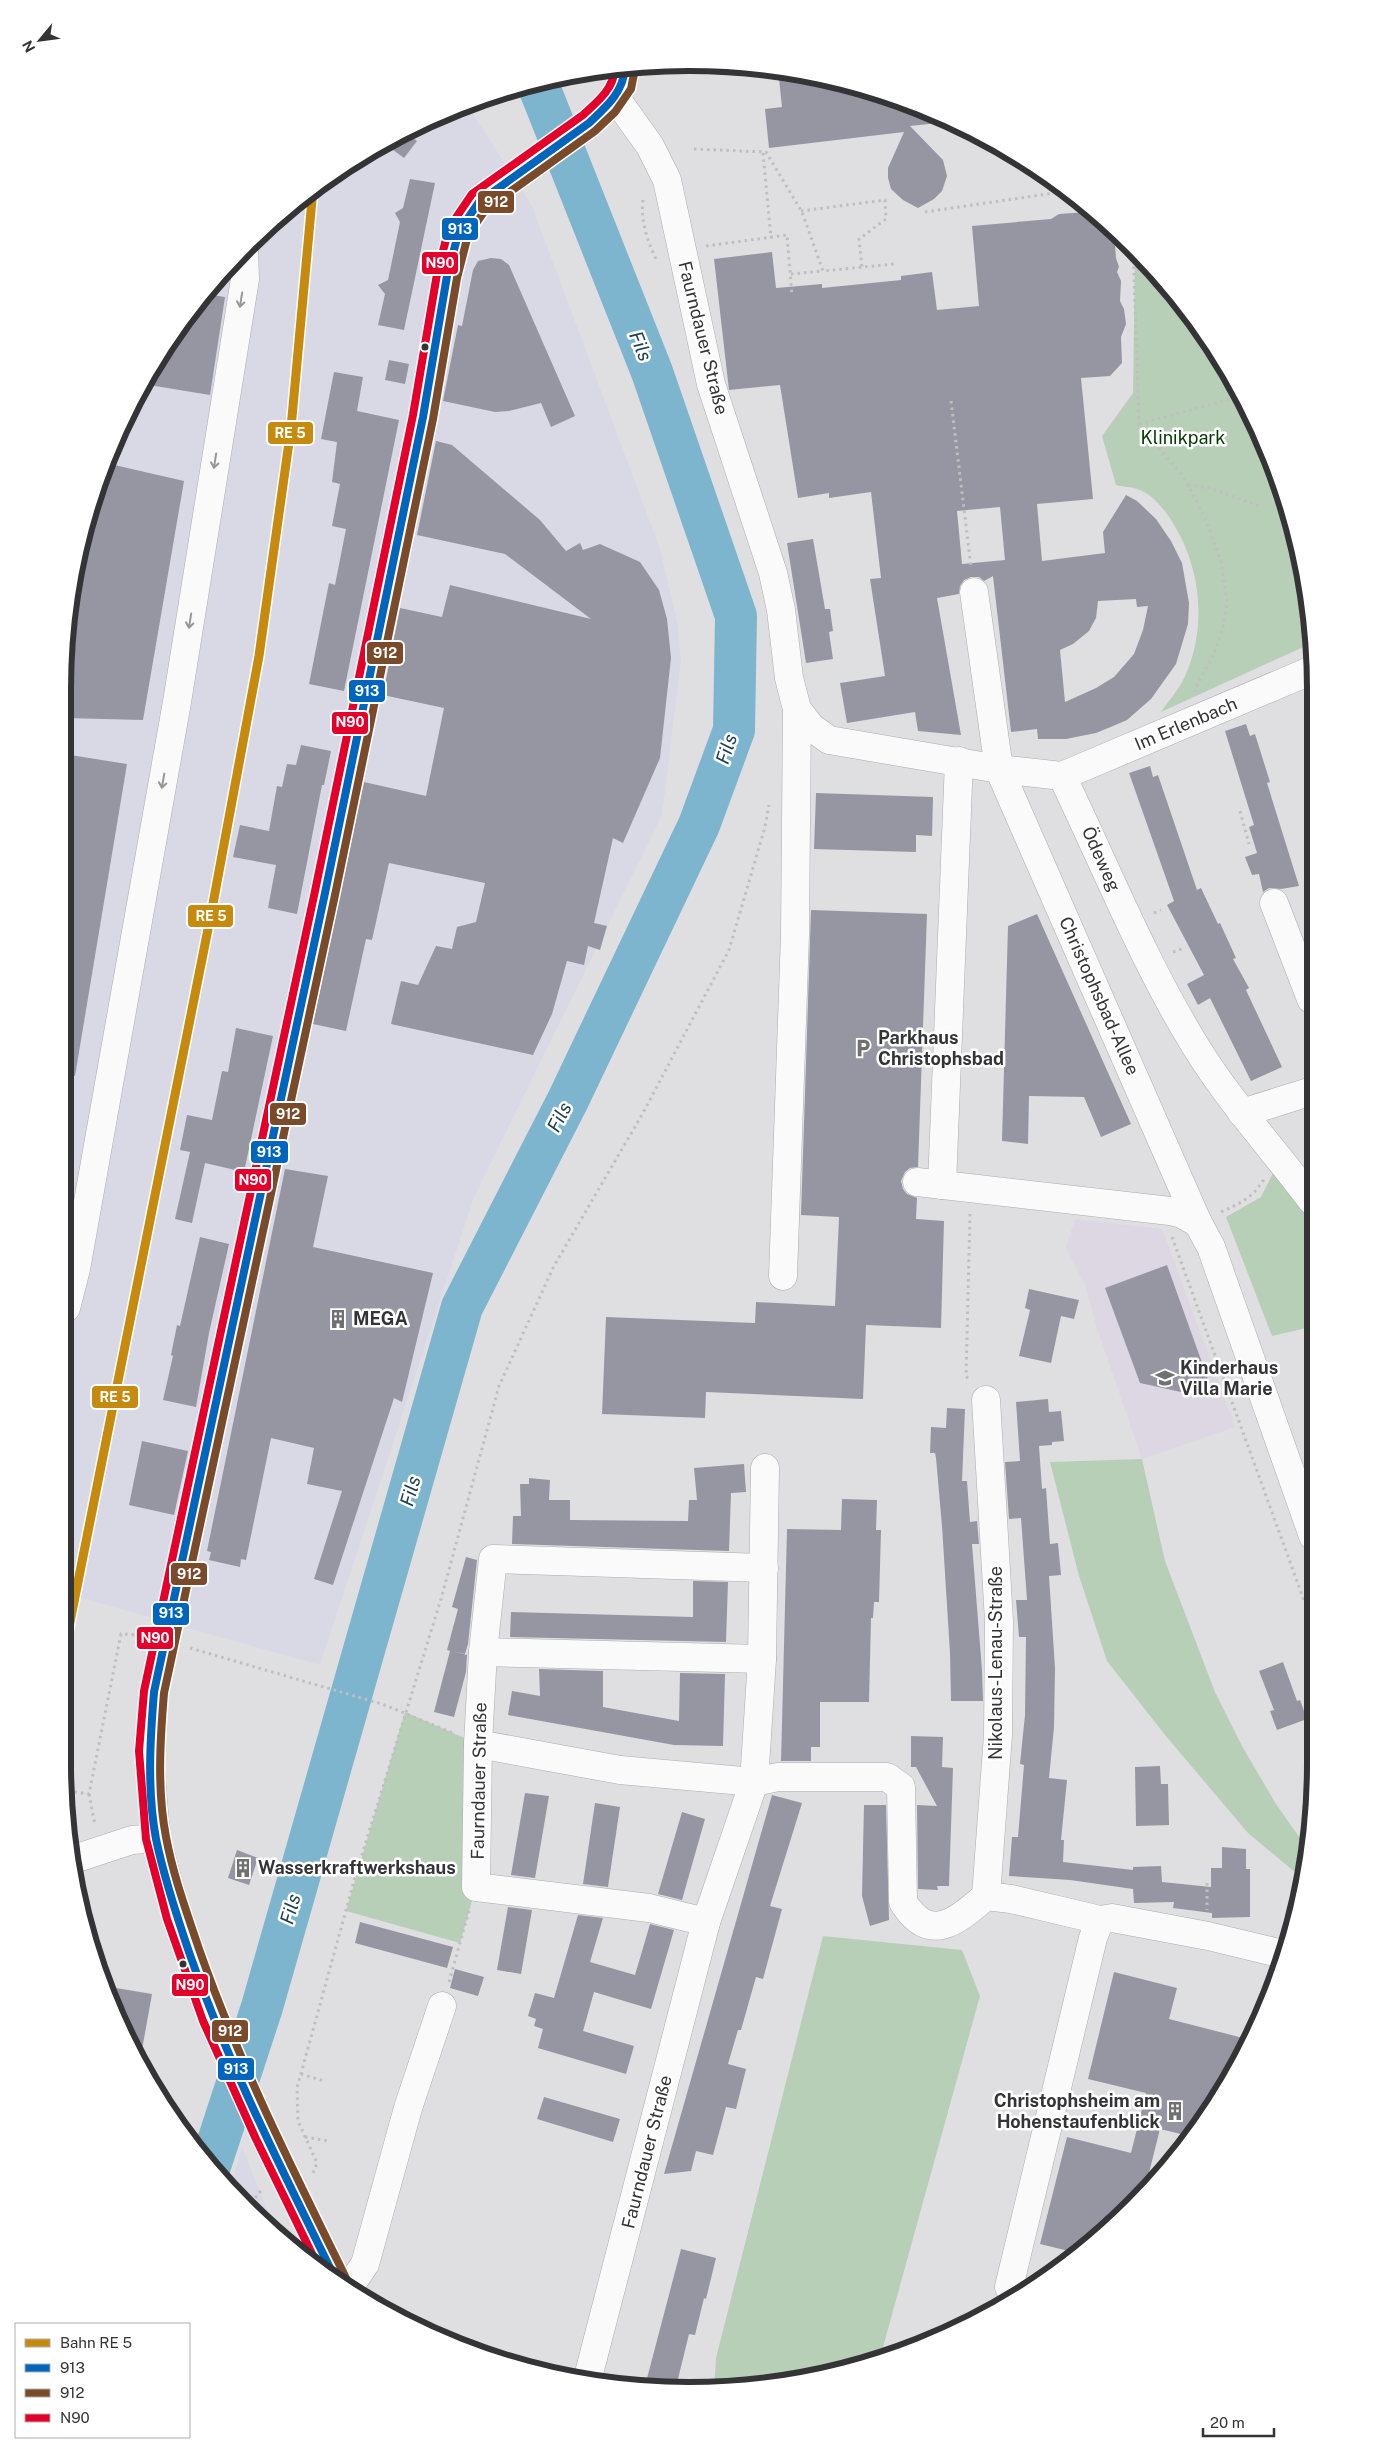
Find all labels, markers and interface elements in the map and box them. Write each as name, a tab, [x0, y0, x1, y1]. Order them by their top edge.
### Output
north arrow	[15, 15, 65, 65]
text: N	[19, 38, 38, 55]
line badge: 912	[477, 190, 515, 214]
text: 912	[484, 194, 508, 210]
line badge: 913	[441, 217, 479, 241]
text: 913	[448, 221, 472, 237]
line badge: N90	[421, 251, 459, 275]
text: N90	[425, 255, 455, 271]
street label: Faurndauer Straße	[674, 259, 733, 417]
one-way arrow	[236, 292, 246, 308]
water label: Fils	[625, 328, 657, 364]
unlabelled marker	[420, 342, 430, 352]
line badge: RE 5	[267, 421, 314, 445]
text: RE 5	[274, 425, 306, 441]
park label: Klinikpark	[1141, 427, 1225, 448]
one-way arrow	[210, 452, 220, 468]
one-way arrow	[184, 613, 194, 629]
line badge: 912	[366, 641, 404, 665]
text: 912	[373, 645, 397, 661]
line badge: 913	[348, 679, 386, 703]
text: 913	[355, 683, 379, 699]
street label: Im Erlenbach	[1131, 693, 1240, 755]
line badge: N90	[331, 711, 369, 735]
text: N90	[335, 714, 365, 730]
water label: Fils	[711, 731, 741, 767]
one-way arrow	[157, 773, 167, 789]
street label: Ödeweg	[1078, 823, 1126, 895]
line badge: RE 5	[187, 904, 234, 928]
text: RE 5	[195, 908, 227, 924]
street label: Christophsbad-Allee	[1055, 913, 1144, 1078]
place label: Parkhaus Christophsbad	[878, 1027, 1004, 1069]
parking icon: Parkhaus Christophsbad	[852, 1037, 874, 1059]
water label: Fils	[542, 1098, 576, 1136]
line badge: 912	[269, 1102, 307, 1126]
text: 912	[276, 1106, 300, 1122]
line badge: 913	[250, 1140, 289, 1164]
text: 913	[257, 1144, 281, 1160]
line badge: N90	[234, 1168, 272, 1192]
text: N90	[238, 1172, 268, 1188]
building icon: MEGA	[327, 1308, 349, 1330]
place label: MEGA	[353, 1308, 408, 1329]
place label: Kinderhaus Villa Marie	[1180, 1357, 1278, 1399]
school or university icon: Kinderhaus Villa Marie	[1154, 1367, 1176, 1389]
line badge: RE 5	[91, 1385, 139, 1409]
text: RE 5	[99, 1389, 131, 1405]
water label: Fils	[395, 1473, 425, 1509]
line badge: 912	[170, 1562, 208, 1586]
text: 912	[177, 1566, 201, 1582]
street label: Nikolaus-Lenau-Straße	[985, 1566, 1006, 1760]
line badge: 913	[152, 1602, 190, 1626]
text: 913	[159, 1605, 183, 1621]
line badge: N90	[136, 1626, 174, 1650]
text: N90	[140, 1630, 170, 1646]
street label: Faurndauer Straße	[467, 1702, 490, 1860]
building icon: Wasserkraftwerkshaus	[232, 1857, 254, 1879]
place label: Wasserkraftwerkshaus	[258, 1857, 456, 1878]
water label: Fils	[275, 1891, 305, 1927]
unlabelled marker	[178, 1959, 188, 1969]
line badge: N90	[171, 1973, 209, 1997]
text: N90	[175, 1977, 205, 1993]
line badge: 912	[211, 2019, 249, 2043]
text: 912	[218, 2023, 242, 2039]
line badge: 913	[217, 2057, 255, 2081]
text: 913	[224, 2061, 248, 2077]
street label: Faurndauer Straße	[617, 2073, 676, 2231]
place label: Christophsheim am Hohenstaufenblick	[994, 2090, 1161, 2132]
building icon: Christophsheim am Hohenstaufenblick	[1164, 2100, 1186, 2122]
legend	[15, 2323, 190, 2438]
text: Bahn RE 5	[60, 2334, 132, 2351]
text: 913	[60, 2359, 85, 2376]
text: 912	[60, 2384, 84, 2401]
scale bar	[1203, 2406, 1274, 2438]
text: N90	[60, 2409, 90, 2426]
text: 20 m	[1210, 2414, 1245, 2431]

